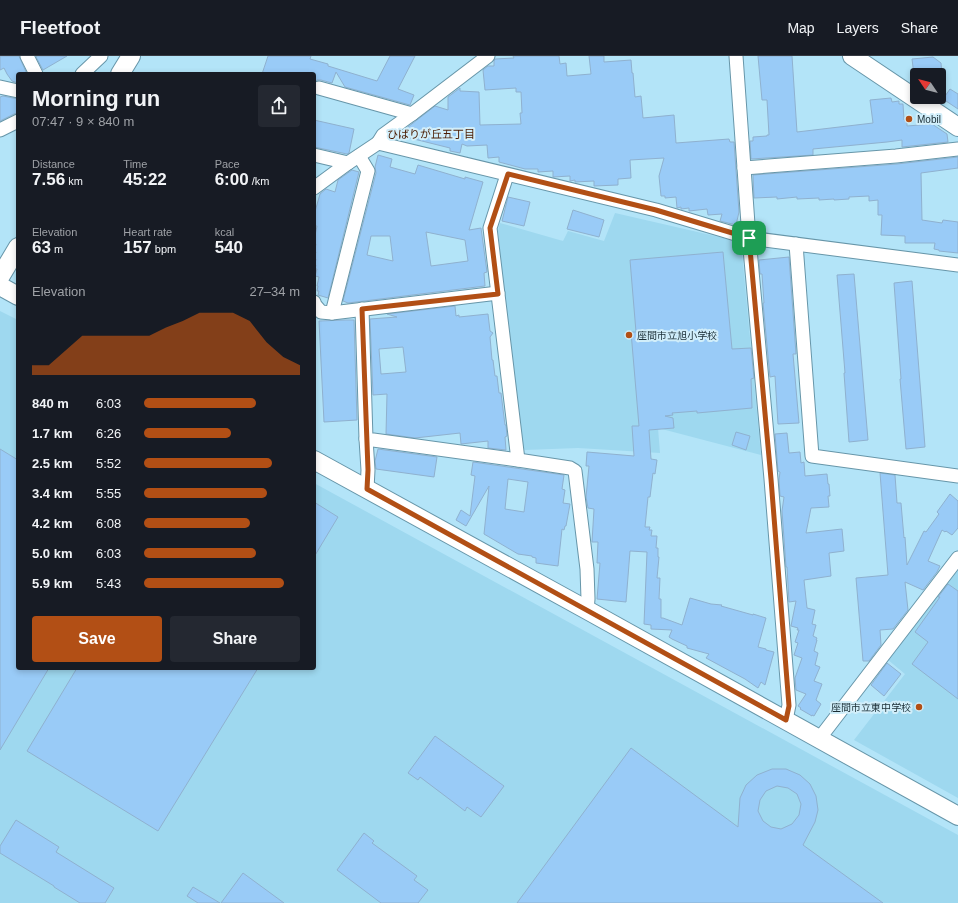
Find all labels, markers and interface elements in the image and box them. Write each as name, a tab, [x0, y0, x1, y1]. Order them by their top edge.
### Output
text: Fleetfoot	[20, 17, 100, 38]
text: Map	[787, 20, 815, 36]
text: Layers	[837, 20, 879, 36]
text: Share	[901, 20, 938, 36]
north arrow	[910, 68, 946, 104]
map controls	[910, 68, 946, 104]
button: share	[258, 85, 300, 127]
text: Morning run	[32, 86, 160, 111]
text: 07:47 · 9 × 840 m	[32, 114, 134, 129]
marker: Mobil	[904, 114, 914, 124]
place label: Mobil	[917, 114, 941, 125]
district label: ひばりが丘五丁目	[387, 128, 475, 140]
text: Distance	[32, 158, 75, 170]
text: Time	[123, 158, 147, 170]
text: Pace	[215, 158, 240, 170]
text: 7.56	[32, 170, 65, 189]
text: 45:22	[123, 170, 167, 189]
text: 6:00	[215, 170, 249, 189]
text: km	[65, 175, 83, 187]
text: /km	[249, 175, 269, 187]
pin	[732, 221, 766, 255]
text: Elevation	[32, 226, 77, 238]
text: Heart rate	[123, 226, 172, 238]
text: kcal	[215, 226, 234, 238]
icon: arrive	[738, 227, 760, 249]
text: 63	[32, 238, 51, 257]
text: 157	[123, 238, 152, 257]
text: 540	[215, 238, 243, 257]
text: m	[51, 243, 63, 255]
text: bpm	[152, 243, 176, 255]
text: Elevation	[32, 284, 85, 299]
text: 27–34 m	[249, 284, 300, 299]
marker: 座間市立旭小学校	[624, 330, 634, 340]
place label: 座間市立旭小学校	[637, 330, 717, 341]
text: 840 m	[32, 396, 69, 411]
text: 6:03	[96, 396, 121, 411]
text: 1.7 km	[32, 426, 72, 441]
text: 6:26	[96, 426, 121, 441]
text: 2.5 km	[32, 456, 72, 471]
text: 5:52	[96, 456, 121, 471]
text: 3.4 km	[32, 486, 72, 501]
text: 5:55	[96, 486, 121, 501]
text: 4.2 km	[32, 516, 72, 531]
text: 6:08	[96, 516, 121, 531]
text: 5.0 km	[32, 546, 72, 561]
text: 6:03	[96, 546, 121, 561]
text: 5.9 km	[32, 576, 72, 591]
text: 5:43	[96, 576, 121, 591]
button: Save	[32, 616, 162, 662]
button: Share	[170, 616, 300, 662]
place label: 座間市立東中学校	[831, 702, 911, 713]
marker: 座間市立東中学校	[914, 702, 924, 712]

